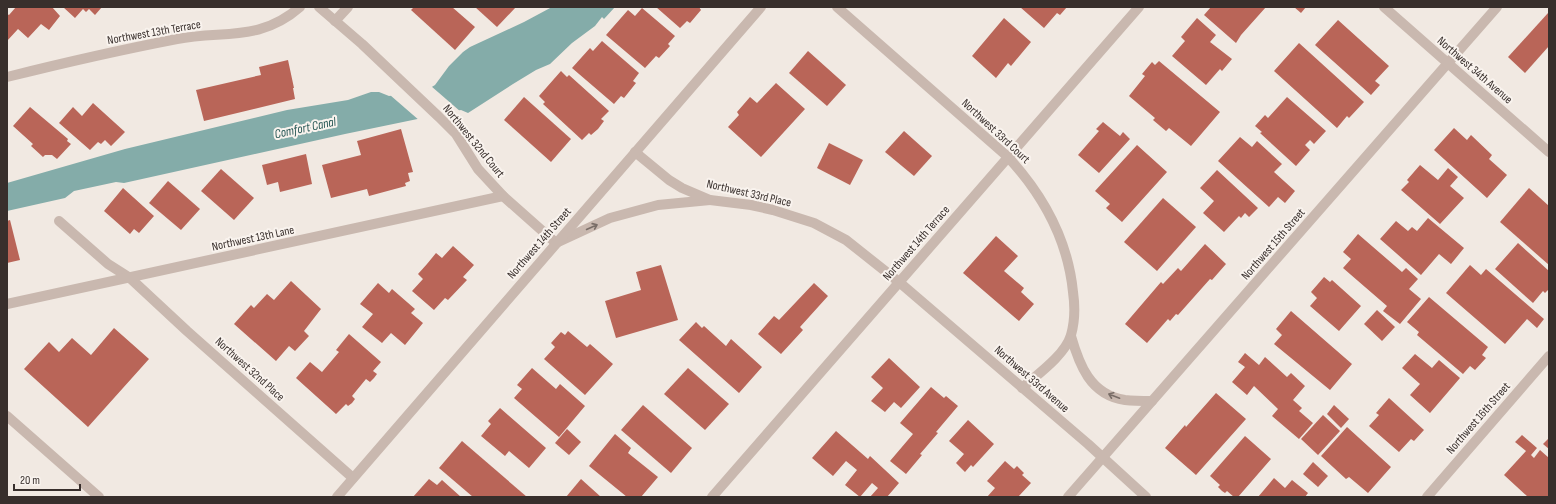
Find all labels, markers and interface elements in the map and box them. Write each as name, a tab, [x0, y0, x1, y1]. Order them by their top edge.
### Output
street label: Northwest 13th Terrace	[106, 17, 202, 48]
street label: Northwest 34th Avenue	[1434, 34, 1516, 107]
street label: Northwest 33rd Court	[958, 96, 1033, 167]
street label: Northwest 32nd Court	[440, 102, 508, 181]
water label: Comfort Canal	[273, 114, 338, 142]
street label: Northwest 33rd Place	[705, 176, 793, 211]
street label: Northwest 14th Terrace	[880, 203, 953, 284]
street label: Northwest 14th Street	[504, 204, 575, 282]
street label: Northwest 15th Street	[1238, 205, 1309, 283]
street label: Northwest 13th Lane	[211, 222, 296, 255]
one-way arrow	[585, 223, 597, 230]
street label: Northwest 32nd Place	[212, 334, 288, 405]
street label: Northwest 33rd Avenue	[991, 343, 1072, 416]
street label: Northwest 16th Street	[1443, 379, 1514, 457]
one-way arrow	[1108, 392, 1120, 400]
scale bar	[14, 466, 80, 492]
text: 20 m	[20, 473, 40, 488]

